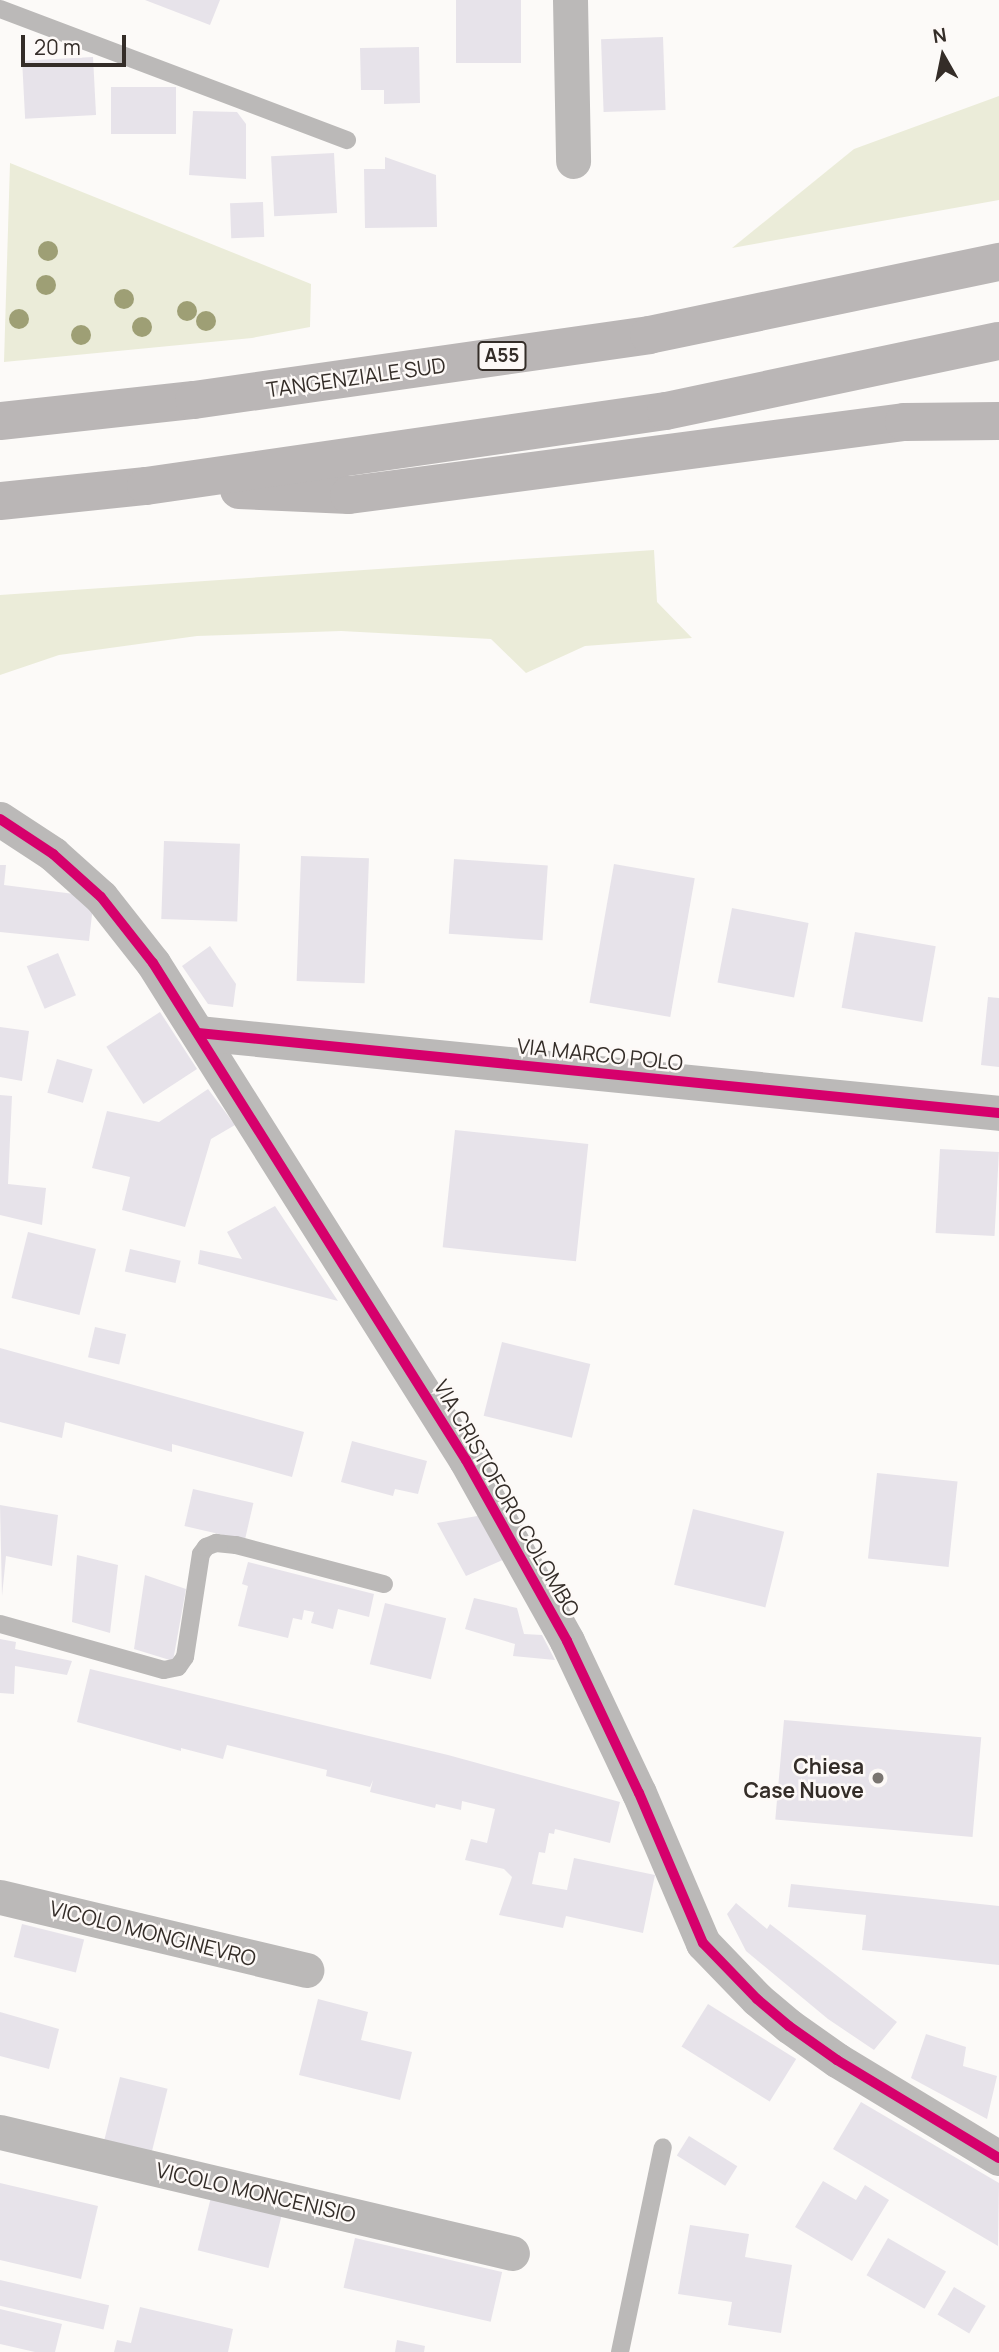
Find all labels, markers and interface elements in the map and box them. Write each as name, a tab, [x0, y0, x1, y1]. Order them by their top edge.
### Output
scale bar	[24, 21, 130, 65]
north arrow	[908, 21, 978, 91]
text: N	[931, 21, 948, 49]
text: 20 m	[34, 33, 81, 61]
road number: A55	[476, 340, 528, 372]
street label: TANGENZIALE SUD	[265, 352, 447, 402]
street label: VIA MARCO POLO	[516, 1033, 684, 1075]
street label: VIA CRISTOFORO COLOMBO	[429, 1375, 585, 1621]
place label: Chiesa Case Nuove	[744, 1753, 864, 1803]
marker: Chiesa Case Nuove	[870, 1770, 886, 1786]
street label: VICOLO MONGINEVRO	[47, 1895, 259, 1971]
street label: VICOLO MONCENISIO	[154, 2157, 358, 2227]

